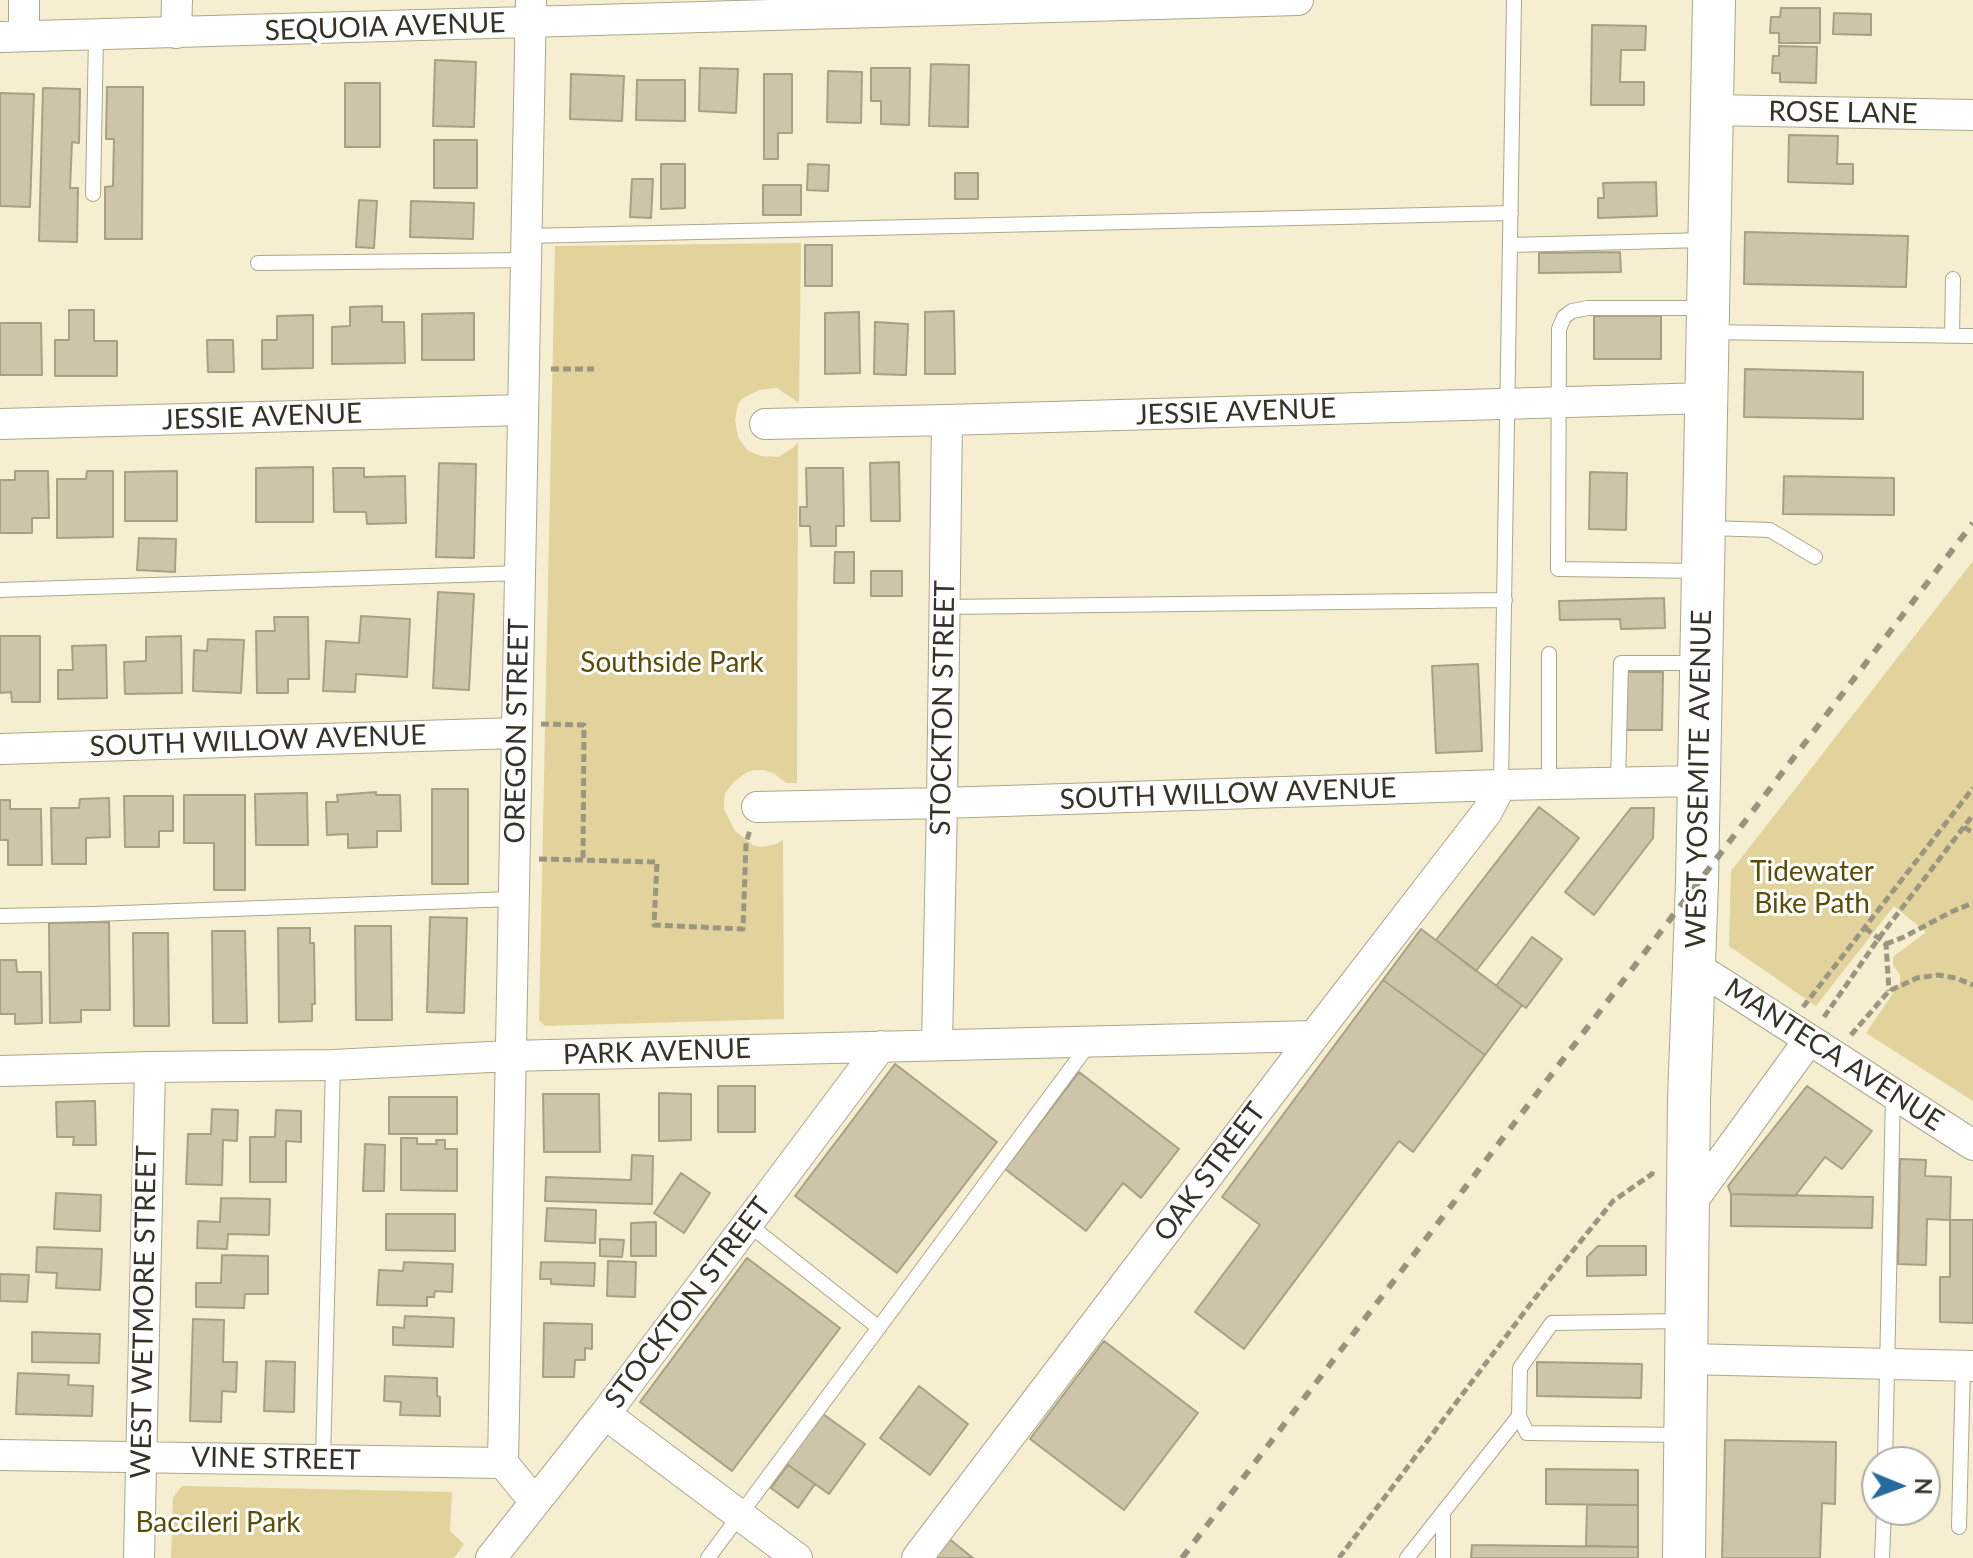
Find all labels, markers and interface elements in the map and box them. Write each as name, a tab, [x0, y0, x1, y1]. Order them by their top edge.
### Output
street label: SEQUOIA AVENUE	[264, 6, 506, 48]
street label: ROSE LANE	[1768, 95, 1918, 131]
street label: JESSIE AVENUE	[1135, 392, 1337, 432]
street label: JESSIE AVENUE	[161, 397, 363, 437]
street label: STOCKTON STREET	[924, 580, 962, 836]
street label: WEST YOSEMITE AVENUE	[1679, 609, 1719, 949]
street label: OREGON STREET	[498, 618, 536, 844]
park label: Southside Park	[580, 646, 764, 680]
street label: SOUTH WILLOW AVENUE	[89, 718, 427, 764]
street label: SOUTH WILLOW AVENUE	[1059, 771, 1397, 817]
park label: Tidewater Bike Path	[1750, 855, 1874, 921]
street label: MANTECA AVENUE	[1718, 972, 1950, 1138]
street label: PARK AVENUE	[562, 1032, 752, 1072]
street label: OAK STREET	[1147, 1096, 1273, 1248]
street label: WEST WETMORE STREET	[124, 1145, 164, 1479]
street label: STOCKTON STREET	[598, 1191, 778, 1415]
street label: VINE STREET	[191, 1441, 361, 1477]
north arrow	[1861, 1446, 1941, 1526]
text: N	[1910, 1478, 1937, 1495]
park label: Baccileri Park	[135, 1506, 301, 1540]

